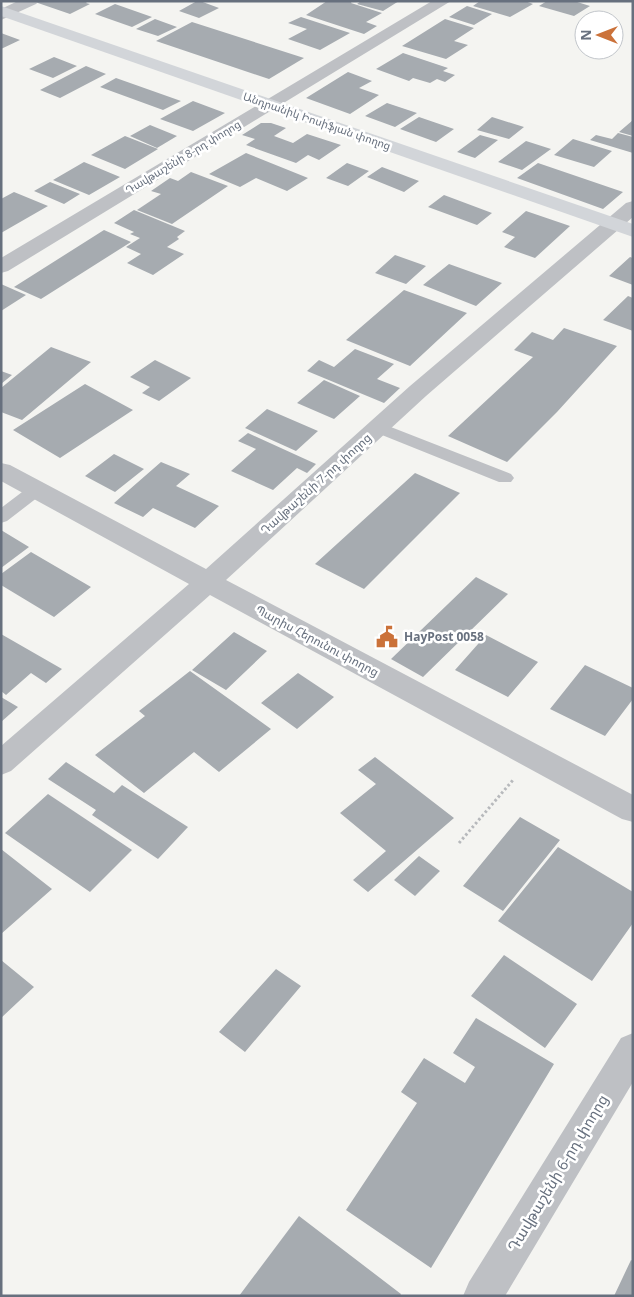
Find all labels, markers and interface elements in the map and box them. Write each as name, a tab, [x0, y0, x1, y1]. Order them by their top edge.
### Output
north arrow	[574, 10, 624, 60]
text: N	[576, 29, 595, 41]
street label: Անդրանիկ Իոսիֆյան փողոց	[241, 88, 393, 153]
street label: Դավթաշենի 8-րդ փողոց	[122, 116, 243, 197]
street label: Դավթաշենի 7-րդ փողոց	[256, 429, 375, 538]
street label: Պարիս Հերունու փողոց	[253, 601, 382, 680]
public building icon: HayPost 0058	[374, 624, 400, 650]
place label: HayPost 0058	[404, 628, 484, 645]
street label: Դավթաշենի 6-րդ փողոց	[502, 1090, 612, 1255]

